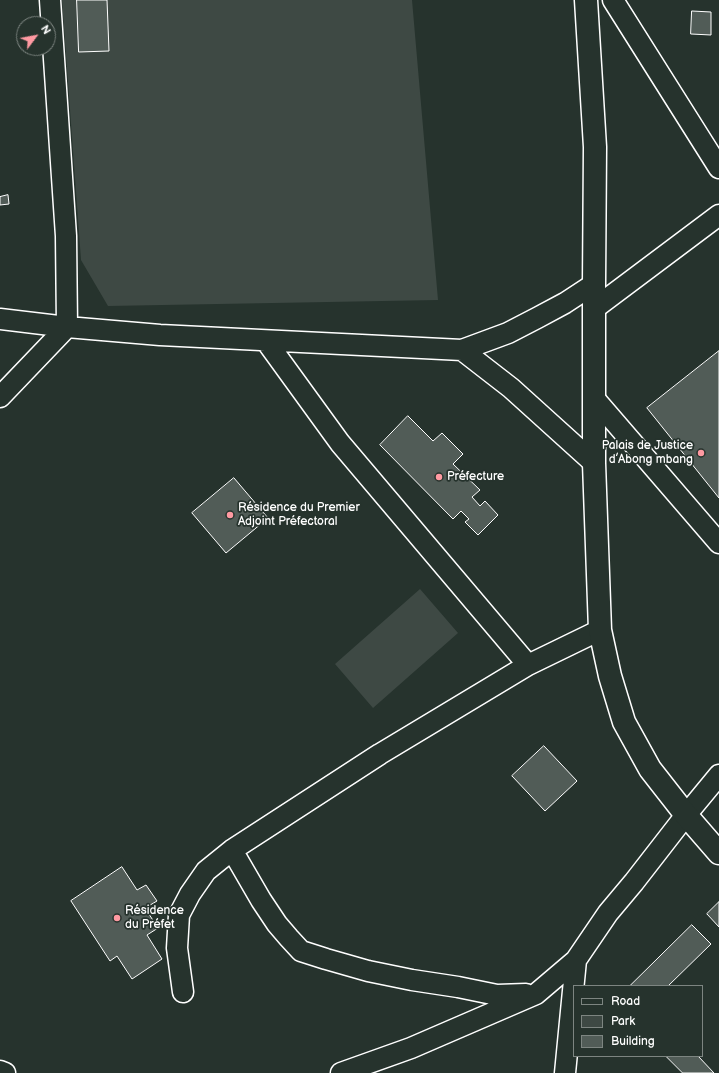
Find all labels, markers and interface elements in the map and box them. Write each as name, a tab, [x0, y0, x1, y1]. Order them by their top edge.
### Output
north arrow	[16, 16, 56, 56]
text: N	[38, 23, 53, 37]
place label: Palais de Justice d’Abong mbang	[602, 439, 693, 467]
marker: Palais de Justice d’Abong mbang	[696, 448, 706, 458]
place label: Préfecture	[447, 470, 504, 484]
marker: Préfecture	[434, 472, 444, 482]
place label: Résidence du Premier Adjoint Préfectoral	[238, 501, 360, 529]
marker: Résidence du Premier Adjoint Préfectoral	[225, 510, 235, 520]
place label: Résidence du Préfet	[125, 904, 184, 932]
marker: Résidence du Préfet	[112, 913, 122, 923]
legend	[573, 985, 703, 1057]
text: Road	[611, 994, 640, 1009]
text: Park	[611, 1014, 635, 1029]
text: Building	[611, 1034, 655, 1049]

